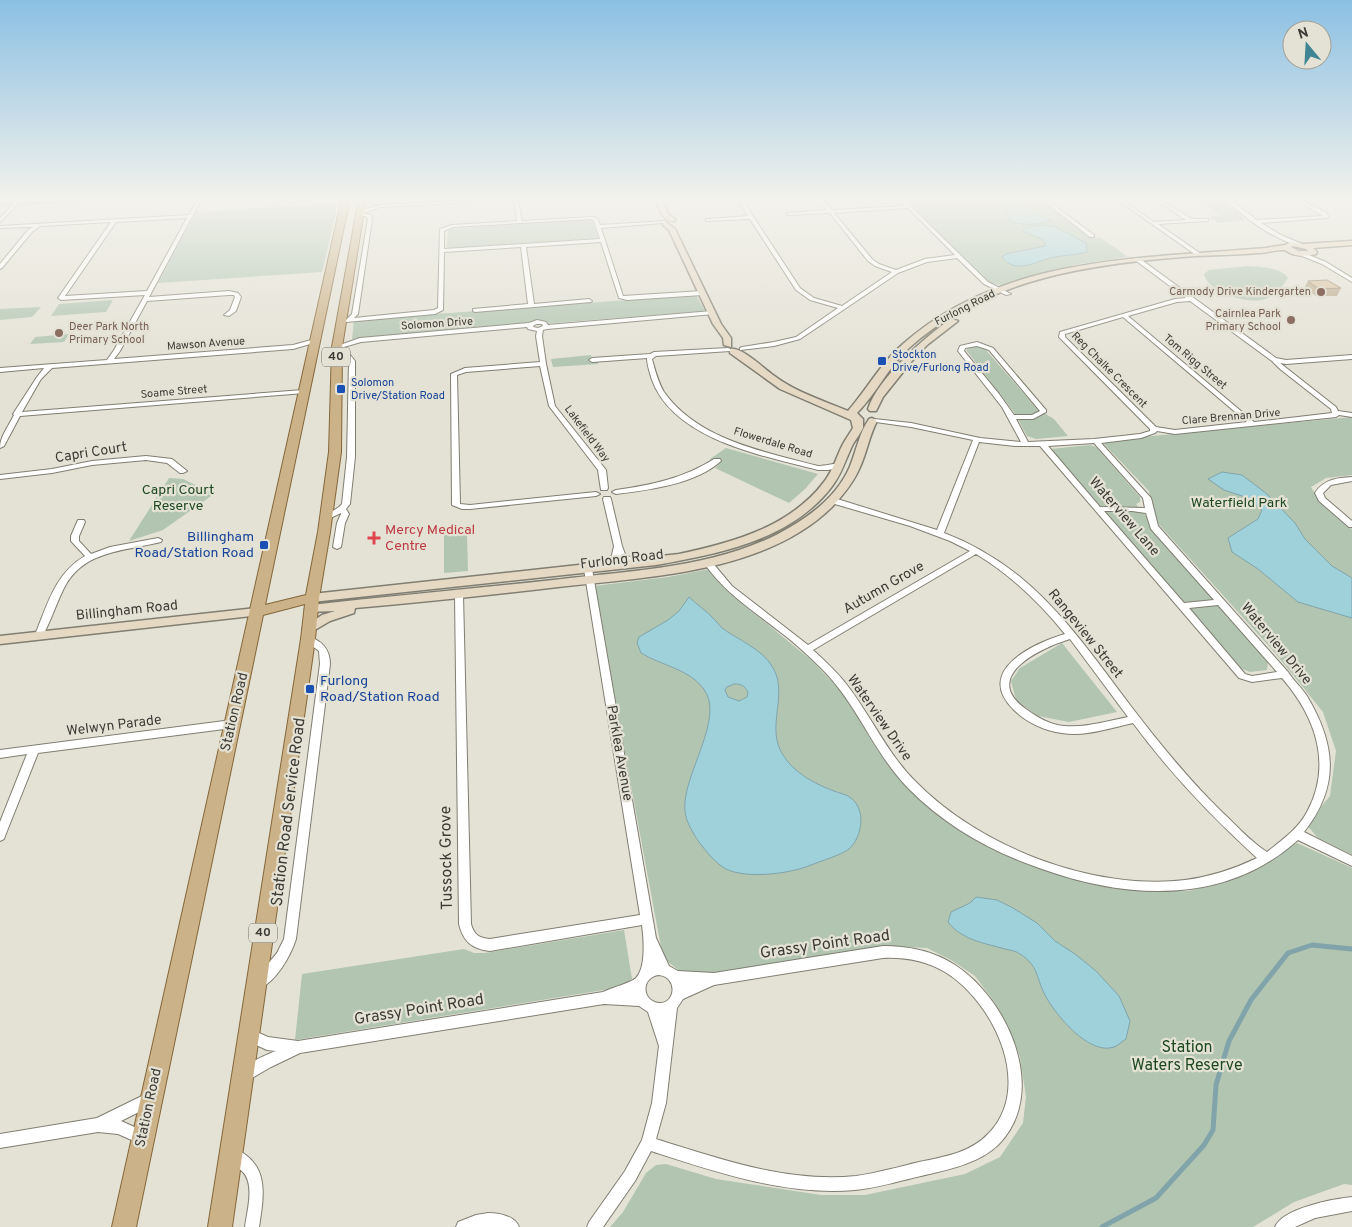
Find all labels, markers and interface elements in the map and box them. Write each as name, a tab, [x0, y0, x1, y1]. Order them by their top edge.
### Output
north arrow	[1282, 20, 1332, 70]
text: N	[1296, 24, 1311, 44]
place label: Carmody Drive Kindergarten	[1169, 285, 1311, 299]
marker: Carmody Drive Kindergarten	[1315, 286, 1327, 298]
street label: Furlong Road	[932, 287, 998, 329]
place label: Cairnlea Park Primary School	[1205, 307, 1281, 334]
marker: Cairnlea Park Primary School	[1285, 314, 1297, 326]
street label: Solomon Drive	[401, 315, 473, 333]
place label: Deer Park North Primary School	[69, 320, 149, 347]
marker: Deer Park North Primary School	[53, 327, 65, 339]
street label: Reg Chalke Crescent	[1068, 329, 1150, 411]
street label: Tom Rigg Street	[1160, 331, 1230, 393]
street label: Mawson Avenue	[166, 334, 246, 354]
road number: 40	[322, 348, 350, 367]
place label: Stockton Drive/Furlong Road	[892, 348, 989, 375]
marker: Stockton Drive/Furlong Road	[876, 355, 888, 367]
place label: Solomon Drive/Station Road	[351, 376, 445, 403]
street label: Soame Street	[140, 382, 208, 402]
marker: Solomon Drive/Station Road	[335, 383, 347, 395]
street label: Lakefield Way	[561, 403, 613, 465]
street label: Clare Brennan Drive	[1181, 406, 1281, 428]
street label: Flowerdale Road	[732, 424, 814, 462]
street label: Capri Court	[54, 439, 128, 467]
street label: Waterview Lane	[1085, 474, 1163, 560]
park label: Capri Court Reserve	[142, 482, 214, 515]
park label: Waterfield Park	[1191, 495, 1287, 512]
place label: Mercy Medical Centre	[385, 522, 475, 555]
place label: Billingham Road/Station Road	[134, 529, 254, 562]
marker: Mercy Medical Centre	[367, 531, 381, 545]
marker: Billingham Road/Station Road	[258, 539, 270, 551]
street label: Furlong Road	[579, 546, 665, 574]
street label: Autumn Grove	[841, 558, 927, 618]
street label: Rangeview Street	[1044, 586, 1126, 682]
street label: Billingham Road	[75, 597, 179, 625]
street label: Waterview Drive	[1237, 600, 1315, 688]
street label: Station Road	[218, 671, 252, 753]
street label: Waterview Drive	[843, 672, 915, 764]
place label: Furlong Road/Station Road	[320, 673, 440, 706]
marker: Furlong Road/Station Road	[304, 683, 316, 695]
street label: Parklea Avenue	[602, 704, 636, 802]
street label: Welwyn Parade	[66, 712, 162, 740]
street label: Station Road Service Road	[268, 717, 310, 907]
street label: Tussock Grove	[436, 806, 458, 910]
road number: 40	[249, 924, 277, 942]
street label: Grassy Point Road	[759, 926, 891, 964]
street label: Grassy Point Road	[353, 990, 485, 1030]
park label: Station Waters Reserve	[1131, 1038, 1243, 1076]
street label: Station Road	[132, 1067, 166, 1149]

